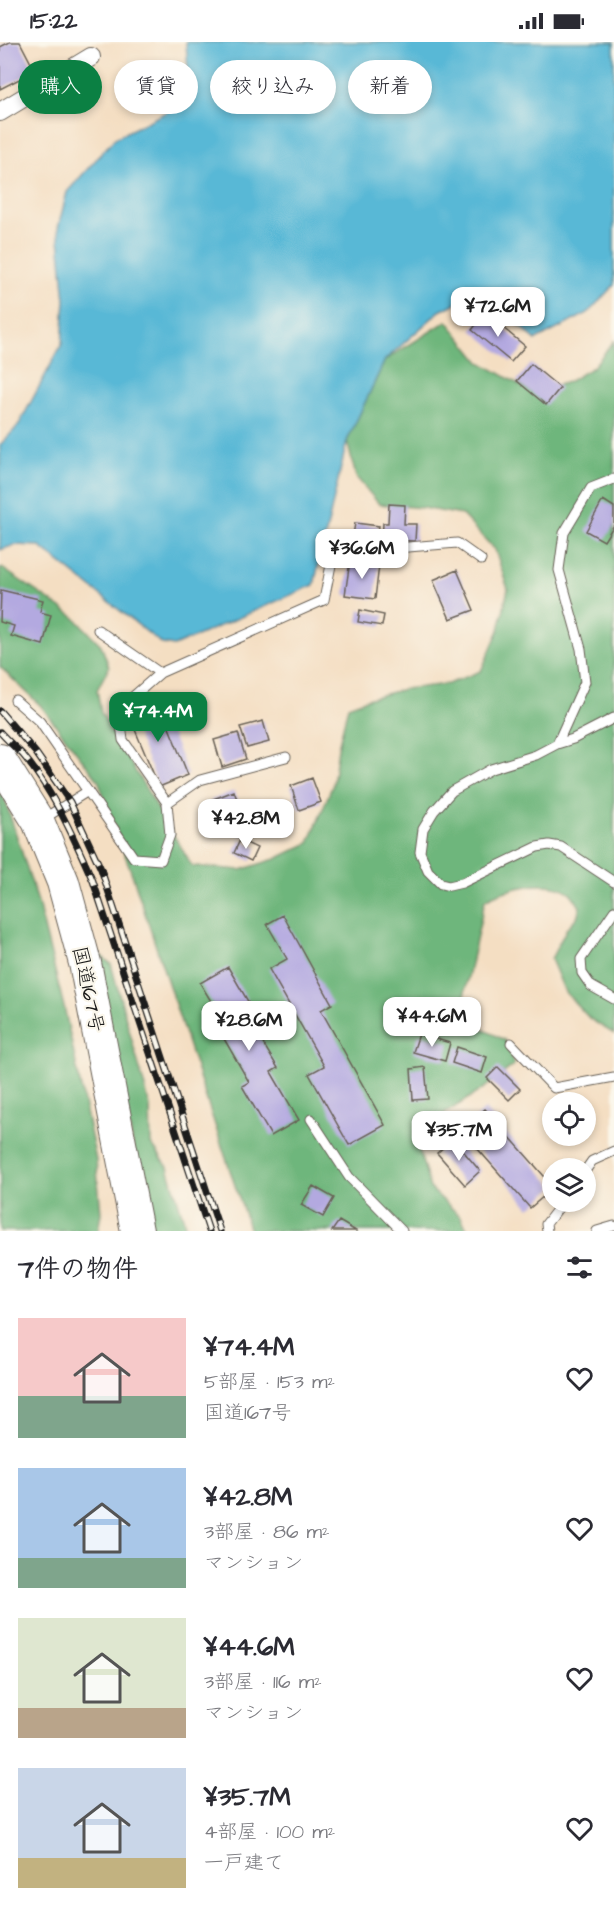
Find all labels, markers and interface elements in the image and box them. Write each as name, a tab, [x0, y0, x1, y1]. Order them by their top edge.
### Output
text: 15:22	[30, 6, 77, 37]
chip: 購入	[18, 60, 102, 114]
chip: 賃貸	[114, 60, 198, 114]
chip: 絞り込み	[210, 60, 336, 114]
chip: 新着	[348, 60, 432, 114]
pin: ¥72.6M	[449, 287, 547, 338]
text: ¥72.6M	[465, 292, 531, 320]
pin: ¥36.6M	[313, 529, 411, 580]
text: ¥36.6M	[329, 534, 395, 562]
pin: ¥74.4M	[109, 692, 207, 743]
text: ¥74.4M	[123, 697, 193, 725]
pin: ¥42.8M	[197, 799, 295, 850]
text: ¥42.8M	[212, 804, 280, 832]
street label: 国道167号	[65, 944, 111, 1035]
pin: ¥44.6M	[383, 997, 481, 1048]
pin: ¥28.6M	[200, 1001, 298, 1052]
text: ¥44.6M	[397, 1002, 467, 1030]
text: ¥28.6M	[216, 1006, 283, 1034]
map controls	[542, 1092, 596, 1212]
button: locate	[542, 1092, 596, 1146]
pin: ¥35.7M	[410, 1111, 508, 1162]
text: ¥35.7M	[426, 1116, 492, 1144]
button: layers	[542, 1158, 596, 1212]
text: 7件の物件	[18, 1251, 138, 1287]
icon: filters	[563, 1251, 596, 1284]
text: ¥74.4M	[204, 1329, 294, 1365]
icon: home	[66, 1342, 138, 1414]
icon: heart	[563, 1362, 596, 1395]
text: 5部屋 · 153 m²	[204, 1368, 335, 1396]
text: 国道167号	[204, 1399, 291, 1427]
text: ¥42.8M	[204, 1479, 293, 1515]
icon: home	[66, 1492, 138, 1564]
icon: heart	[563, 1512, 596, 1545]
text: 3部屋 · 86 m²	[204, 1518, 330, 1546]
text: マンション	[204, 1549, 303, 1577]
text: ¥44.6M	[204, 1629, 295, 1665]
icon: home	[66, 1642, 138, 1714]
icon: heart	[563, 1662, 596, 1695]
text: 3部屋 · 116 m²	[204, 1668, 322, 1696]
text: マンション	[204, 1699, 303, 1727]
text: ¥35.7M	[204, 1779, 291, 1815]
icon: home	[66, 1792, 138, 1864]
icon: heart	[563, 1812, 596, 1845]
text: 4部屋 · 100 m²	[204, 1818, 335, 1846]
text: 一戸建て	[204, 1849, 284, 1877]

